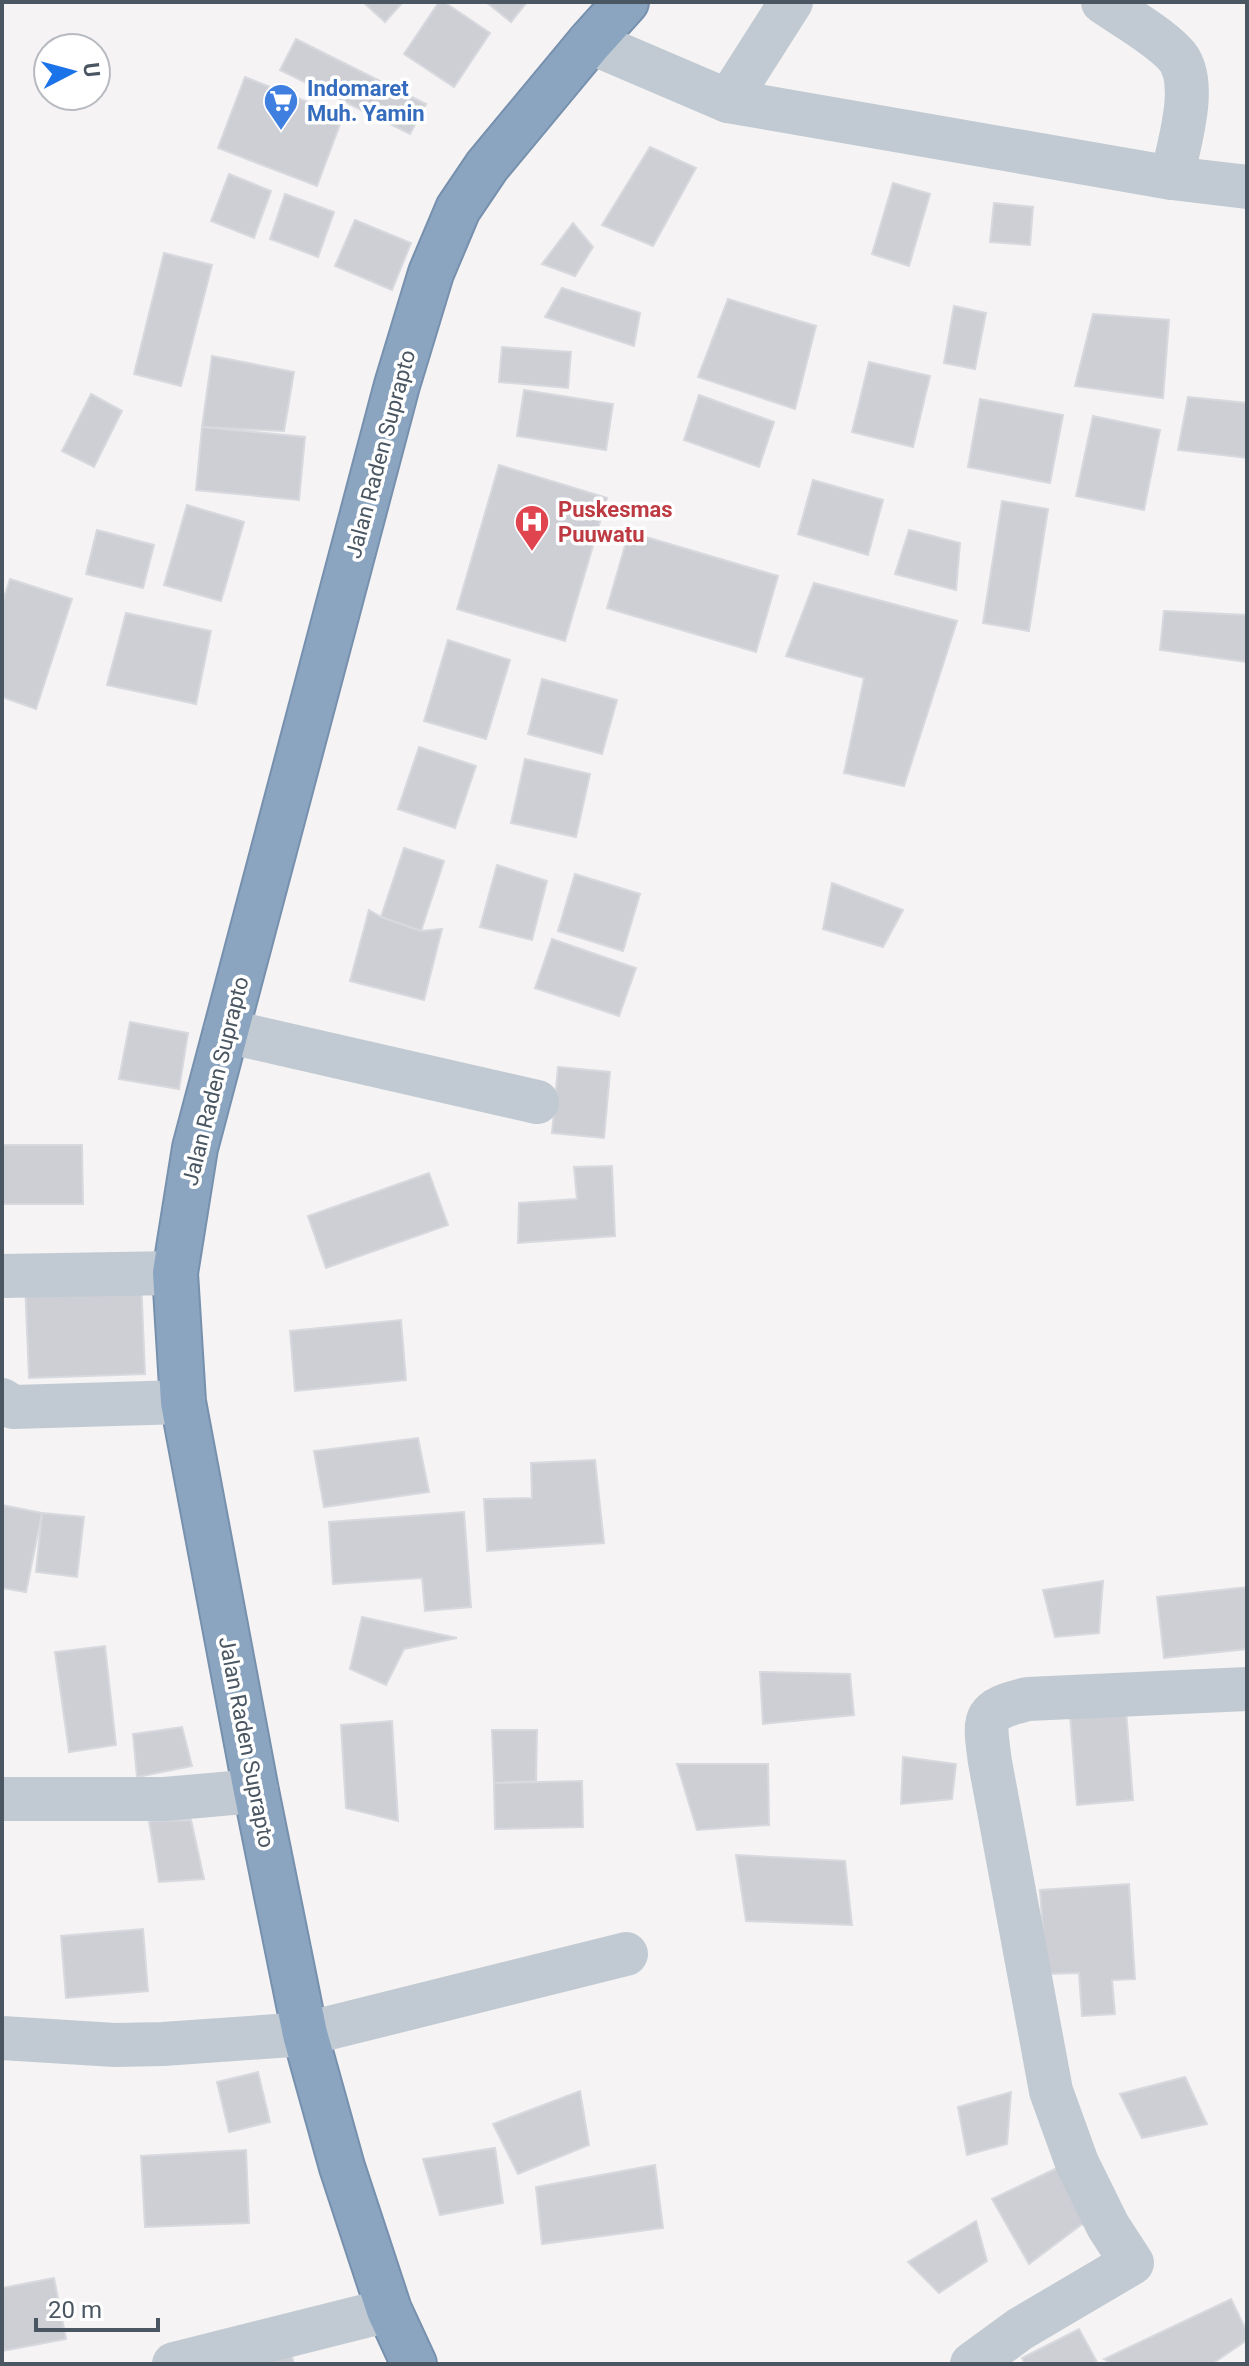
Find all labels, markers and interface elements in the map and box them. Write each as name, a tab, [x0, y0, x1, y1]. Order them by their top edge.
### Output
north arrow	[32, 32, 112, 112]
text: U	[78, 61, 105, 78]
place label: Indomaret Muh. Yamin	[307, 76, 425, 126]
supermarket icon: Indomaret Muh. Yamin	[262, 82, 300, 132]
street label: Jalan Raden Suprapto	[341, 347, 420, 561]
place label: Puskesmas Puuwatu	[558, 497, 673, 547]
hospital icon: Puskesmas Puuwatu	[513, 503, 551, 553]
street label: Jalan Raden Suprapto	[177, 974, 254, 1188]
street label: Jalan Raden Suprapto	[214, 1634, 279, 1850]
scale bar	[36, 2282, 158, 2332]
text: 20 m	[48, 2296, 102, 2324]

